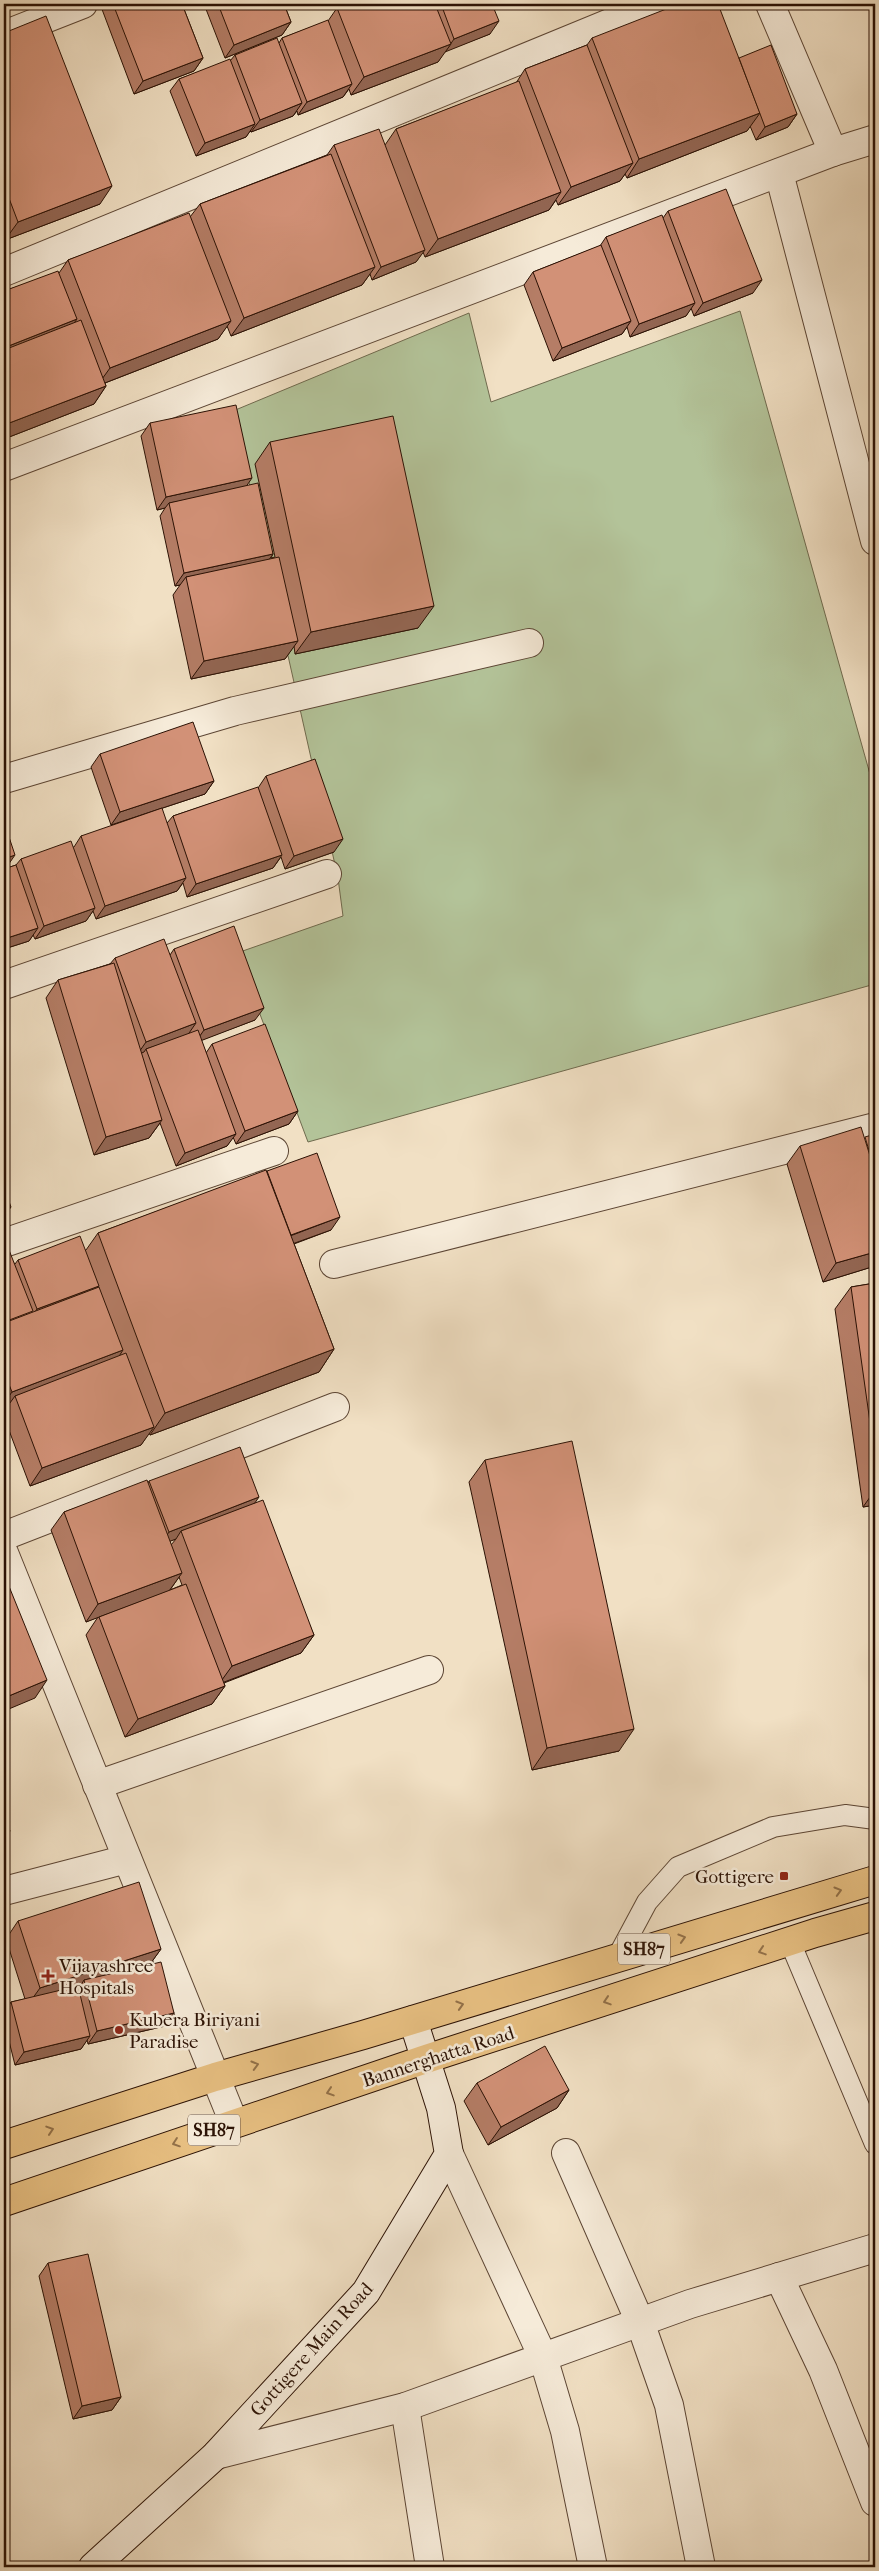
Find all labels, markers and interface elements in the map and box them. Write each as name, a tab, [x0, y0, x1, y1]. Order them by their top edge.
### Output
place label: Gottigere	[695, 1866, 774, 1888]
marker: Gottigere	[778, 1870, 790, 1882]
one-way arrow	[833, 1886, 841, 1896]
one-way arrow	[678, 1933, 686, 1943]
road number: SH87	[618, 1934, 670, 1965]
one-way arrow	[758, 1945, 766, 1955]
place label: Vijayashree Hospitals	[58, 1955, 153, 1999]
marker: Vijayashree Hospitals	[41, 1969, 55, 1983]
one-way arrow	[603, 1995, 612, 2005]
one-way arrow	[455, 2001, 463, 2011]
place label: Kubera Biriyani Paradise	[129, 2009, 260, 2053]
street label: Bannerghatta Road	[359, 2022, 518, 2092]
marker: Kubera Biriyani Paradise	[113, 2024, 125, 2036]
one-way arrow	[250, 2061, 259, 2071]
one-way arrow	[326, 2086, 335, 2096]
road number: SH87	[188, 2114, 240, 2146]
one-way arrow	[45, 2126, 54, 2136]
one-way arrow	[172, 2138, 180, 2148]
street label: Gottigere Main Road	[246, 2278, 378, 2421]

